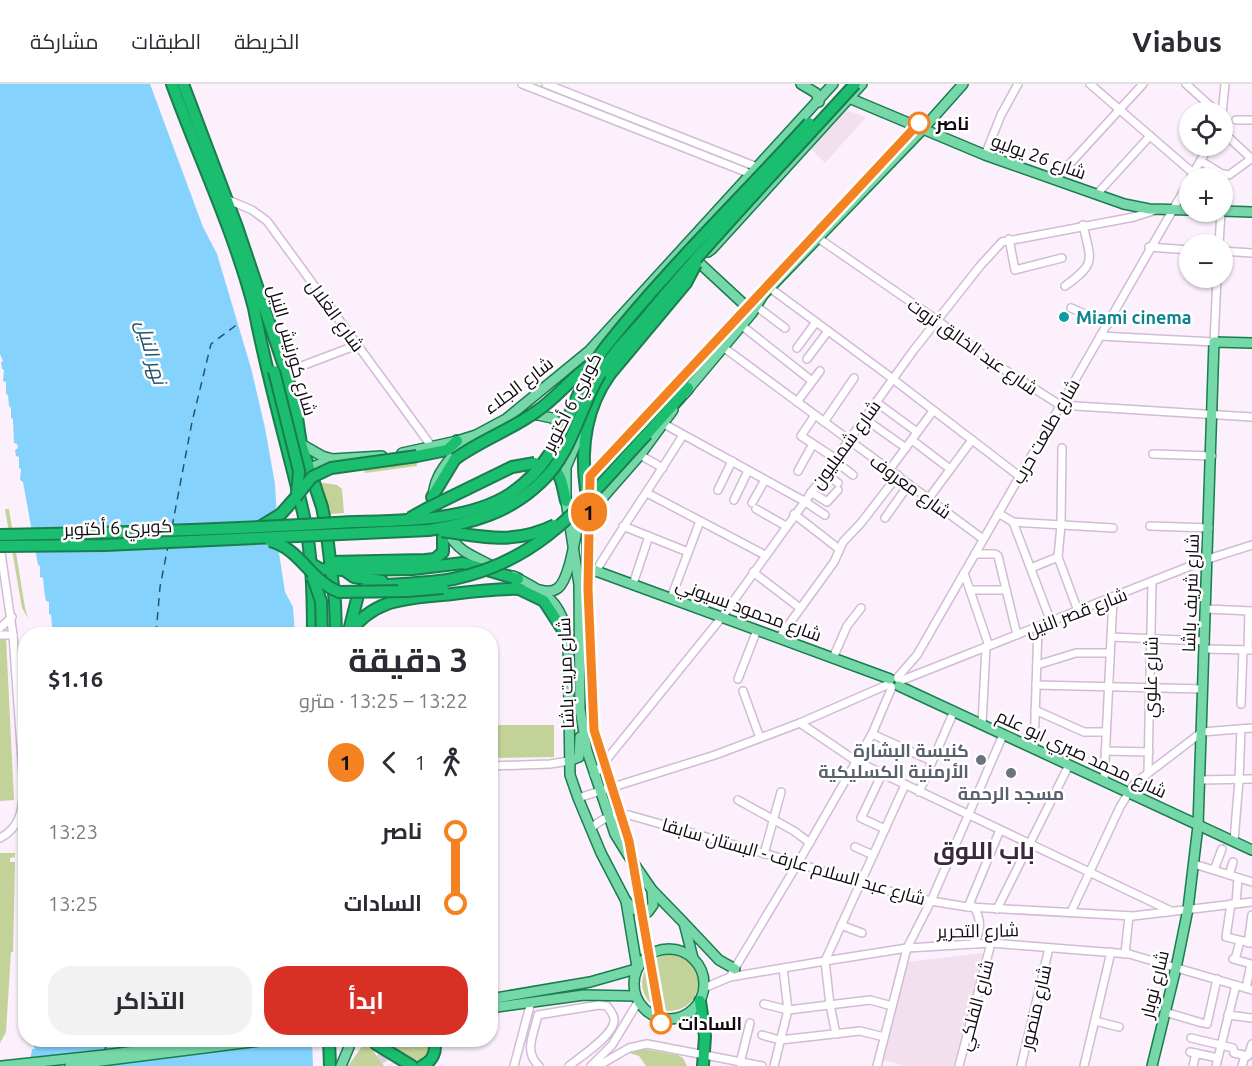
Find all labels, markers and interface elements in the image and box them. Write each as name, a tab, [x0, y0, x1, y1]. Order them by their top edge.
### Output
text: Viabus	[1132, 26, 1222, 57]
text: مشاركة	[30, 29, 99, 53]
text: الطبقات	[132, 29, 201, 53]
text: الخريطة	[234, 29, 300, 53]
map controls	[1179, 102, 1233, 288]
button: locate	[1179, 102, 1233, 156]
marker: ناصر	[908, 112, 930, 134]
place label: ناصر	[935, 113, 969, 135]
street label: شارع 26 يوليو	[988, 130, 1089, 185]
button: +	[1179, 168, 1233, 222]
button: −	[1179, 234, 1233, 288]
street label: شارع الغلال	[301, 275, 369, 357]
street label: شارع كورنيش النيل	[262, 282, 321, 418]
street label: شارع عبد الخالق ثروت	[902, 294, 1042, 401]
place label: Miami cinema	[1076, 307, 1192, 327]
marker: Miami cinema	[1057, 310, 1071, 324]
water label: نهر النيل	[131, 317, 173, 390]
street label: كوبري 6 أكتوبر	[537, 349, 609, 458]
street label: شارع الجلاء	[479, 352, 558, 420]
street label: شارع طلعت حرب	[1007, 375, 1086, 489]
street label: شارع شمبليون	[806, 396, 886, 494]
street label: شارع معروف	[865, 450, 956, 525]
line badge: 1	[570, 492, 608, 532]
text: 1	[583, 500, 595, 524]
street label: كوبري 6 أكتوبر	[62, 515, 173, 544]
street label: شارع شريف باشا	[1178, 533, 1205, 653]
street label: شارع محمود بسيوني	[672, 573, 825, 649]
street label: شارع قصر النيل	[1022, 583, 1131, 643]
street label: شارع مريت باشا	[553, 617, 580, 729]
street label: شارع علوي	[1139, 636, 1166, 718]
text: 3 دقيقة	[348, 641, 468, 678]
text: $1.16	[48, 666, 103, 691]
text: 13:22 – 13:25 · مترو	[299, 689, 468, 712]
street label: شارع محمد صبري ابو علم	[992, 705, 1170, 806]
place label: كنيسة البشارة الأرمنية الكسليكية	[818, 740, 969, 782]
icon: back	[373, 746, 406, 779]
icon: walk	[435, 746, 468, 779]
text: 1	[340, 750, 352, 774]
text: 1	[415, 751, 426, 774]
marker: كنيسة البشارة الأرمنية الكسليكية	[974, 753, 988, 767]
marker: مسجد الرحمة	[1004, 766, 1018, 780]
place label: مسجد الرحمة	[958, 783, 1064, 805]
street label: شارع عبد السلام عارف - البستان سابقا	[659, 814, 928, 911]
text: ناصر	[382, 818, 422, 843]
text: 13:23	[48, 820, 98, 843]
district label: باب اللوق	[933, 837, 1035, 865]
text: السادات	[344, 890, 422, 915]
text: 13:25	[48, 892, 98, 915]
street label: شارع التحرير	[936, 919, 1019, 944]
street label: شارع نوبار	[1136, 948, 1175, 1022]
street label: شارع الفلكي	[953, 957, 1002, 1054]
street label: شارع منصور	[1015, 963, 1057, 1053]
button: التذاكر	[48, 966, 252, 1035]
button: ابدأ	[264, 966, 468, 1035]
marker: السادات	[650, 1012, 672, 1034]
place label: السادات	[678, 1013, 742, 1033]

